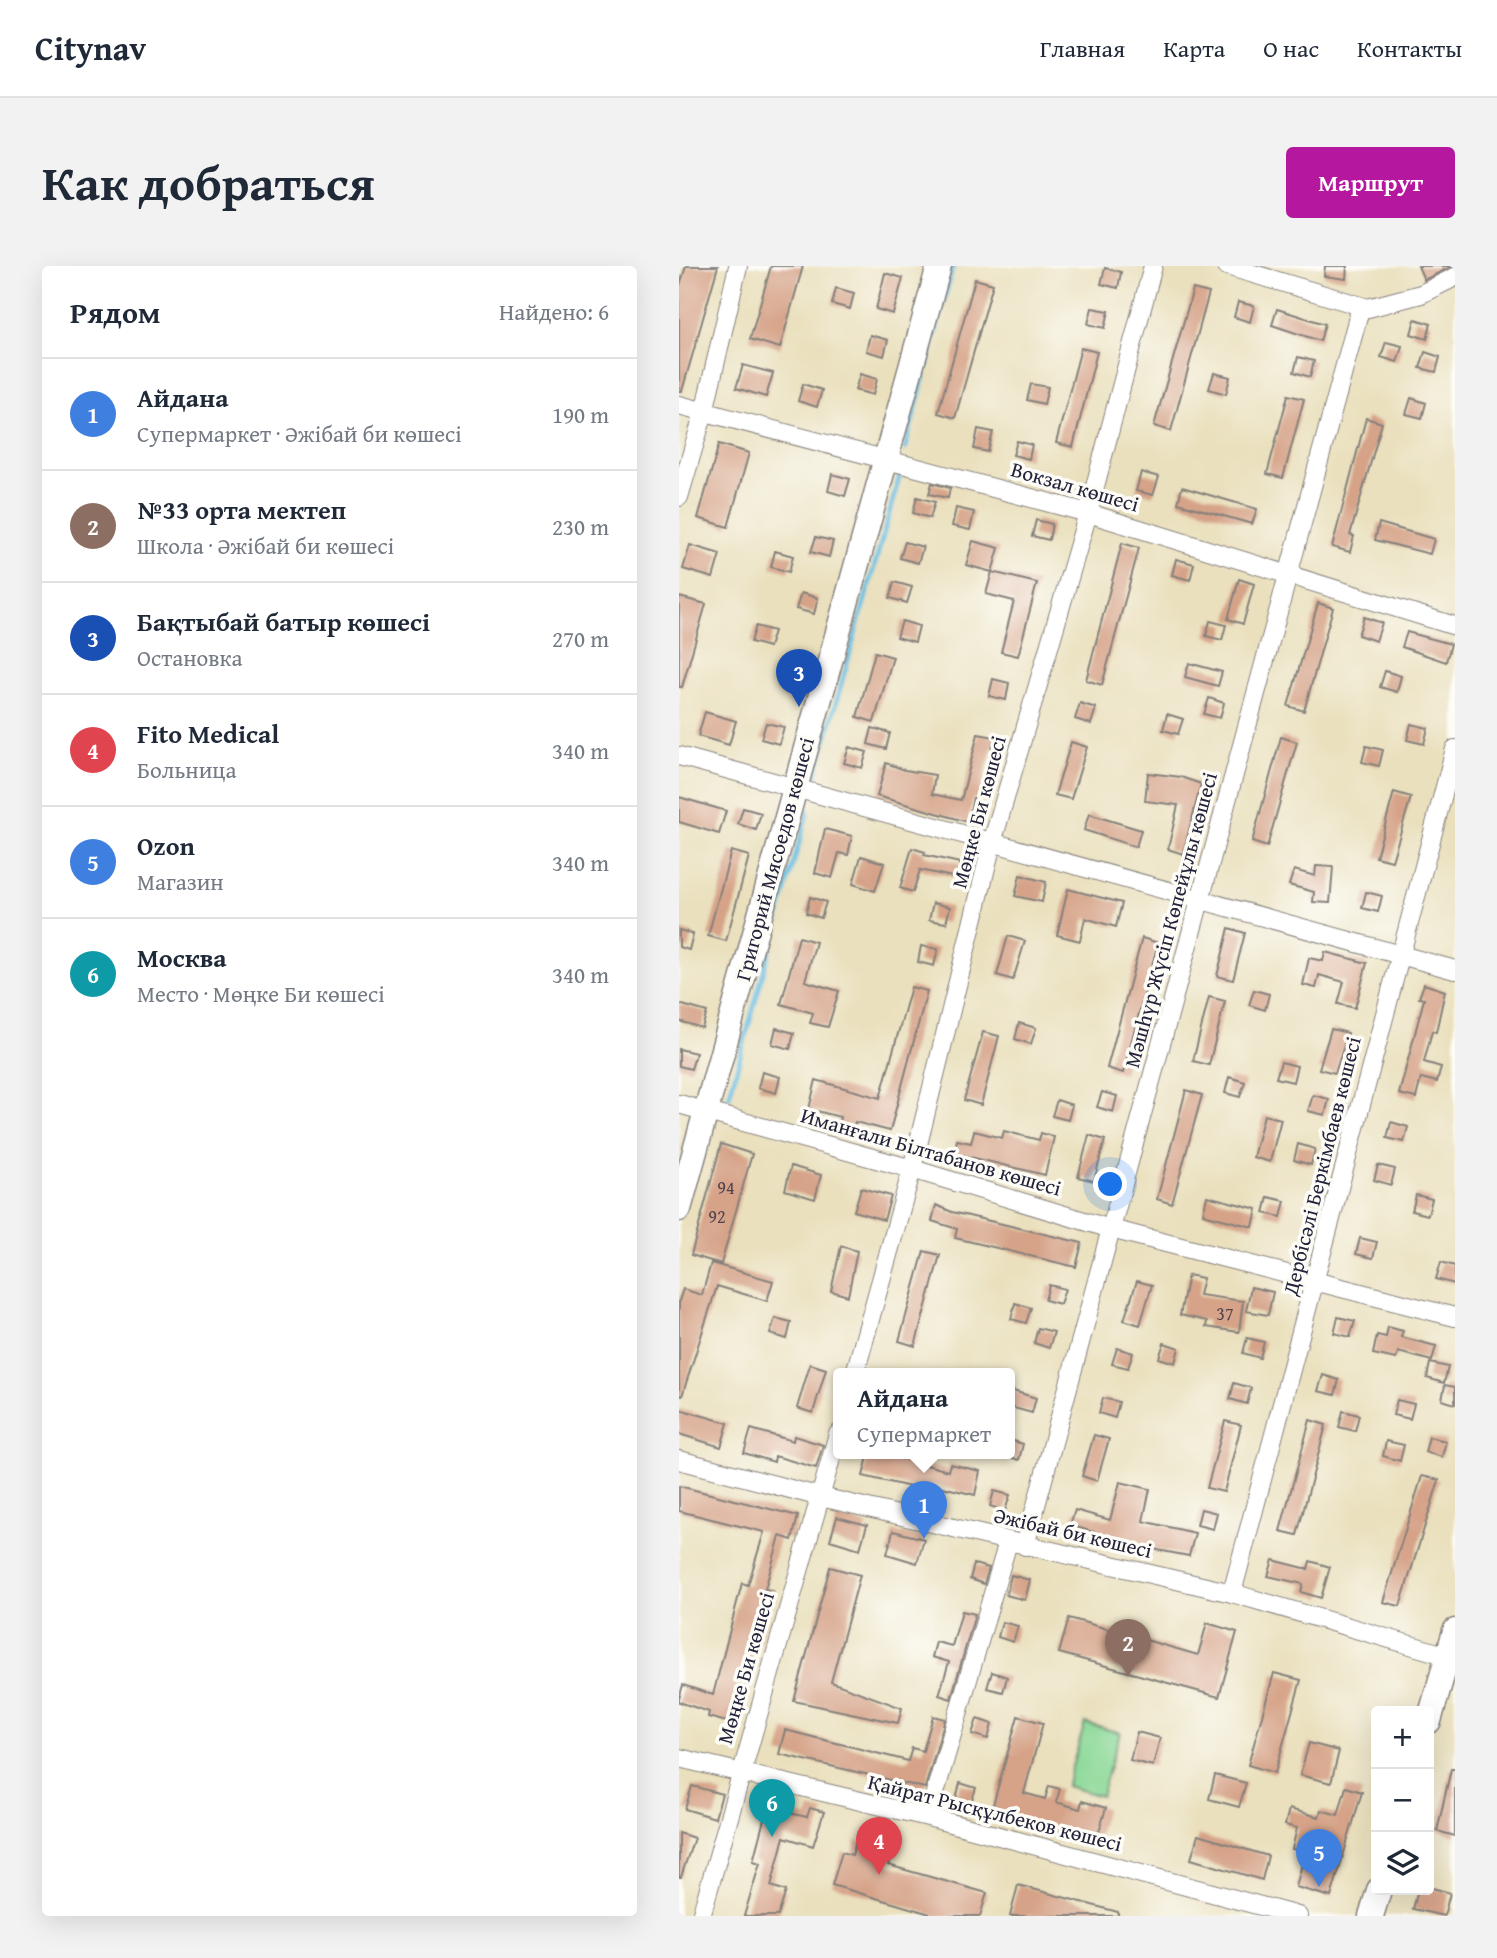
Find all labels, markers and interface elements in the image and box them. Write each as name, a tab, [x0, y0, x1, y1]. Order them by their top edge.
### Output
text: Citynav	[35, 24, 146, 72]
text: Главная	[1040, 31, 1125, 66]
text: Карта	[1163, 31, 1225, 66]
text: О нас	[1263, 31, 1319, 66]
text: Контакты	[1357, 31, 1462, 66]
text: Как добраться	[42, 146, 375, 218]
button: Маршрут	[1286, 147, 1455, 218]
text: Рядом	[70, 290, 161, 334]
text: Найдено: 6	[499, 295, 609, 328]
text: Айдана	[137, 378, 228, 417]
text: 1	[87, 398, 99, 431]
text: 190 m	[552, 398, 609, 431]
text: Супермаркет · Әжібай би көшесі	[137, 417, 462, 450]
street label: Вокзал көшесі	[1008, 453, 1143, 520]
text: №33 орта мектеп	[137, 490, 346, 529]
text: 2	[87, 510, 99, 543]
text: 230 m	[552, 510, 609, 543]
text: Школа · Әжібай би көшесі	[137, 529, 394, 562]
text: Бақтыбай батыр көшесі	[137, 602, 430, 641]
text: 3	[87, 622, 99, 655]
text: 270 m	[552, 622, 609, 655]
text: Остановка	[137, 641, 243, 674]
pin: 3	[776, 649, 822, 707]
text: Fito Medical	[137, 714, 279, 753]
street label: Мөңке Би көшесі	[943, 732, 1014, 892]
street label: Григорий Мясоедов көшесі	[727, 733, 822, 984]
text: 4	[87, 734, 99, 767]
text: 340 m	[552, 734, 609, 767]
text: Больница	[137, 753, 236, 786]
street label: Мәшһүр Жүсіп Көпейұлы көшесі	[1116, 769, 1225, 1071]
text: Ozon	[137, 826, 195, 865]
text: 5	[87, 846, 99, 879]
text: 340 m	[552, 846, 609, 879]
text: Магазин	[137, 865, 224, 898]
text: Москва	[137, 938, 227, 977]
text: 6	[87, 958, 99, 991]
text: 340 m	[552, 958, 609, 991]
text: Место · Мөңке Би көшесі	[137, 977, 385, 1010]
street label: Дербісәлі Беркімбаев көшесі	[1274, 1033, 1369, 1299]
street label: Иманғали Білтабанов көшесі	[797, 1099, 1065, 1204]
your location	[1093, 1167, 1127, 1201]
house number: 94	[717, 1174, 735, 1201]
house number: 92	[708, 1203, 726, 1230]
house number: 37	[1216, 1300, 1234, 1327]
popup	[833, 1368, 1015, 1459]
text: Айдана	[857, 1378, 948, 1417]
text: Супермаркет	[857, 1417, 991, 1450]
pin: 1	[901, 1481, 947, 1539]
street label: Әжібай би көшесі	[991, 1499, 1155, 1566]
street label: Мөңке Би көшесі	[709, 1588, 782, 1748]
pin: 2	[1105, 1619, 1151, 1677]
map controls	[1371, 1706, 1434, 1895]
button: +	[1371, 1706, 1434, 1769]
street label: Қайрат Рысқұлбеков көшесі	[865, 1766, 1126, 1859]
button: −	[1371, 1769, 1434, 1832]
pin: 6	[749, 1779, 795, 1837]
pin: 4	[856, 1817, 902, 1875]
pin: 5	[1296, 1829, 1342, 1887]
button: layers	[1371, 1832, 1434, 1895]

